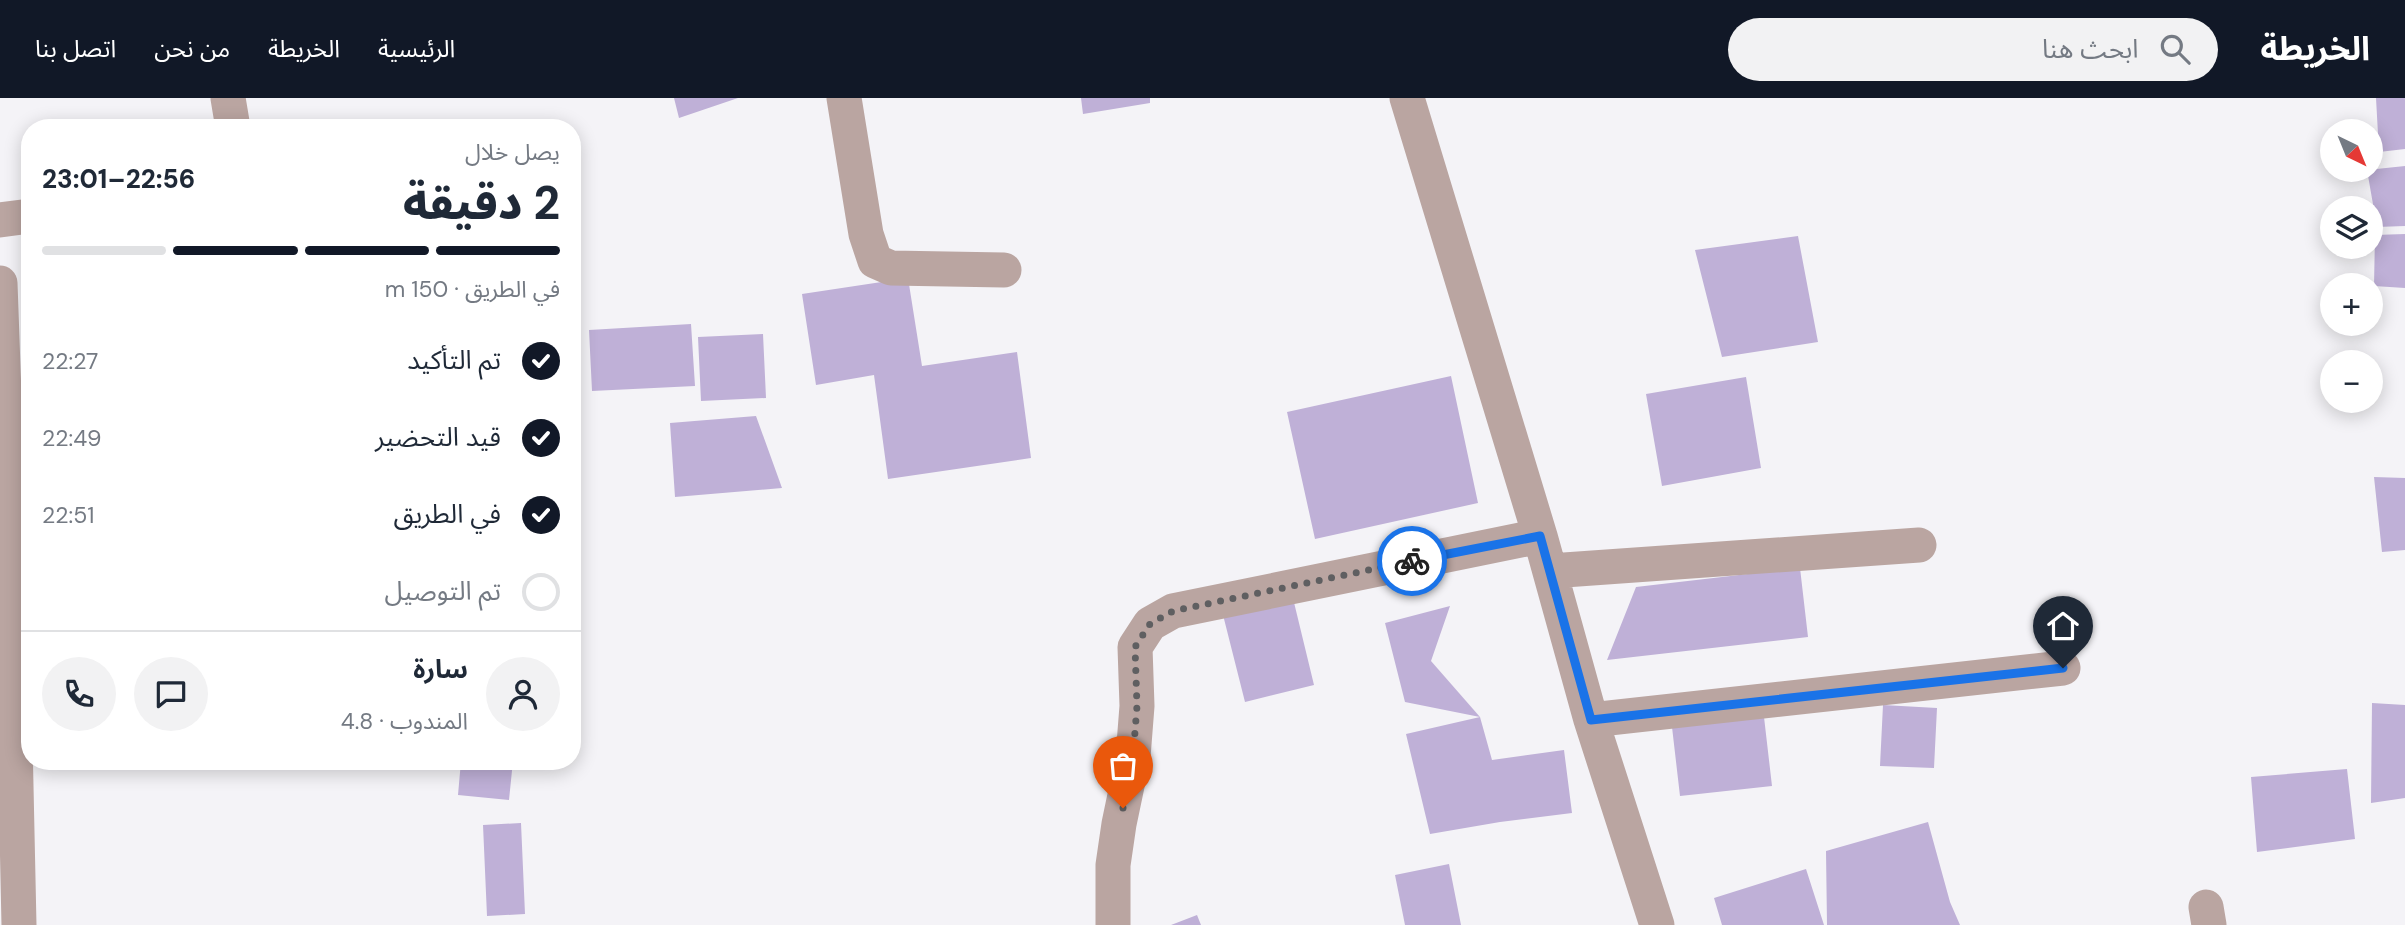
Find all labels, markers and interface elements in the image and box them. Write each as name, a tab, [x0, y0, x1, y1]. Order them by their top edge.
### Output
search box	[1728, 18, 2218, 81]
text: الخريطة	[2260, 27, 2370, 70]
icon: search	[2156, 30, 2194, 68]
text: ابحث هنا	[2042, 32, 2138, 66]
text: اتصل بنا	[35, 33, 116, 64]
text: من نحن	[154, 33, 230, 64]
text: الخريطة	[268, 33, 340, 64]
text: الرئيسية	[378, 33, 455, 64]
north arrow	[2320, 119, 2384, 182]
map controls	[2320, 119, 2383, 413]
text: يصل خلال	[465, 137, 560, 167]
text: 22:56–23:01	[42, 162, 195, 196]
text: 2 دقيقة	[403, 173, 560, 233]
button: layers	[2320, 196, 2383, 259]
button: +	[2320, 273, 2383, 336]
text: في الطريق · 150 m	[385, 274, 560, 304]
icon: check	[522, 342, 560, 380]
text: تم التأكيد	[407, 343, 501, 377]
text: 22:27	[42, 346, 98, 376]
button: −	[2320, 350, 2383, 413]
icon: check	[522, 419, 560, 457]
text: قيد التحضير	[375, 420, 501, 454]
text: 22:49	[42, 423, 102, 453]
icon: check	[522, 496, 560, 534]
text: في الطريق	[394, 497, 501, 531]
text: 22:51	[42, 500, 94, 530]
courier	[1377, 526, 1447, 596]
icon: bike	[1393, 542, 1431, 580]
text: تم التوصيل	[385, 574, 501, 608]
pin	[2033, 596, 2093, 668]
icon: home	[2044, 607, 2082, 645]
text: سارة	[413, 652, 468, 686]
button: phone	[42, 657, 116, 731]
button: chat	[134, 657, 208, 731]
button: person	[486, 657, 560, 731]
text: المندوب · 4.8	[341, 706, 468, 736]
pin	[1093, 736, 1153, 808]
icon: bag	[1104, 747, 1142, 785]

